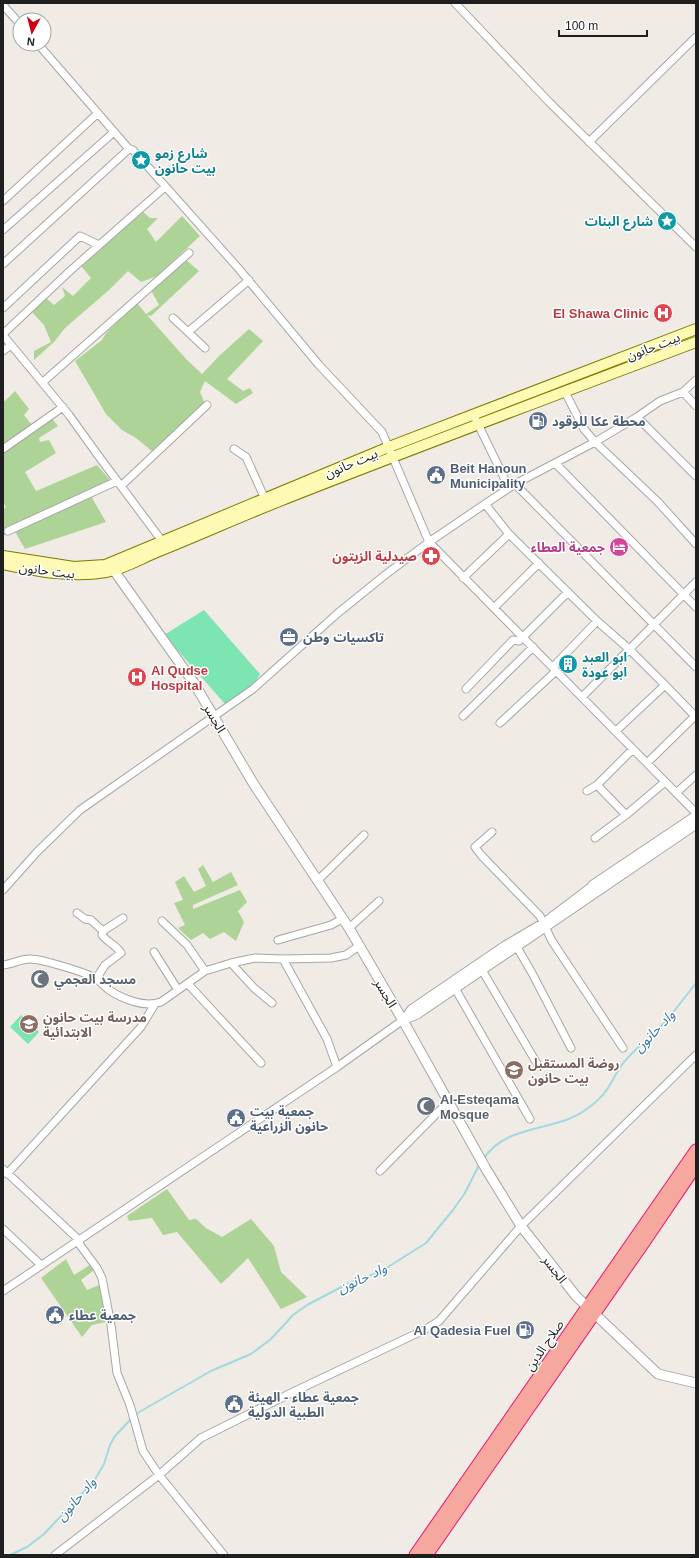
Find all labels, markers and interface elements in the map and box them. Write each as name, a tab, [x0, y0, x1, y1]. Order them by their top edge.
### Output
north arrow	[12, 12, 52, 52]
scale bar	[559, 12, 647, 38]
text: 100 m	[565, 19, 598, 33]
text: N	[26, 35, 35, 48]
place label: شارع زمو بيت حانون	[155, 146, 216, 176]
place icon: شارع زمو بيت حانون	[130, 149, 152, 171]
place icon: شارع البنات	[656, 210, 678, 232]
place label: شارع البنات	[585, 214, 653, 231]
hospital icon: El Shawa Clinic	[652, 302, 674, 324]
place label: El Shawa Clinic	[553, 306, 649, 321]
street label: بيت حانون	[624, 329, 682, 364]
fuel station icon: محطة عكا للوقود	[527, 410, 549, 432]
place label: محطة عكا للوقود	[552, 414, 646, 429]
street label: بيت حانون	[322, 446, 380, 482]
place label: Beit Hanoun Municipality	[450, 461, 527, 491]
public building icon: Beit Hanoun Municipality	[425, 464, 447, 486]
hotel icon: جمعية العطاء	[608, 536, 630, 558]
place label: جمعية العطاء	[531, 540, 605, 555]
pharmacy icon: صيدلية الزيتون	[420, 545, 442, 567]
place label: صيدلية الزيتون	[332, 549, 417, 564]
street label: بيت حانون	[18, 560, 76, 582]
office icon: تاكسيات وطن	[278, 626, 300, 648]
place label: تاكسيات وطن	[303, 630, 384, 645]
place label: ابو العبد ابو عودة	[582, 650, 627, 680]
building icon: ابو العبد ابو عودة	[557, 653, 579, 675]
place label: Al Qudse Hospital	[151, 663, 208, 693]
hospital icon: Al Qudse Hospital	[126, 666, 148, 688]
street label: الجسر	[200, 700, 229, 735]
mosque icon: مسجد العجمي	[29, 968, 51, 990]
place label: مسجد العجمي	[54, 972, 136, 990]
street label: الجسر	[371, 975, 400, 1010]
water label: واد حانون	[630, 1007, 679, 1056]
place label: مدرسة بيت حانون الابتدائية	[43, 1010, 147, 1040]
school or university icon: مدرسة بيت حانون الابتدائية	[18, 1013, 40, 1035]
place label: روضة المستقبل بيت حانون	[528, 1056, 620, 1086]
school or university icon: روضة المستقبل بيت حانون	[503, 1059, 525, 1081]
place label: Al-Esteqama Mosque	[440, 1092, 520, 1122]
mosque icon: Al-Esteqama Mosque	[415, 1095, 437, 1117]
place label: جمعية بيت حانون الزراعية	[250, 1104, 328, 1134]
public building icon: جمعية بيت حانون الزراعية	[225, 1107, 247, 1129]
street label: الجسر	[539, 1252, 570, 1286]
water label: واد حانون	[335, 1260, 390, 1297]
public building icon: جمعية عطاء	[44, 1304, 66, 1326]
place label: جمعية عطاء	[69, 1308, 136, 1323]
street label: صلاح الدين	[522, 1317, 570, 1375]
fuel station icon: Al Qadesia Fuel	[514, 1319, 536, 1341]
place label: Al Qadesia Fuel	[413, 1323, 511, 1338]
place label: جمعية عطاء - الهيئة الطبية الدولية	[248, 1390, 359, 1420]
public building icon: جمعية عطاء - الهيئة الطبية الدولية	[223, 1393, 245, 1415]
water label: واد حانون	[53, 1474, 100, 1525]

